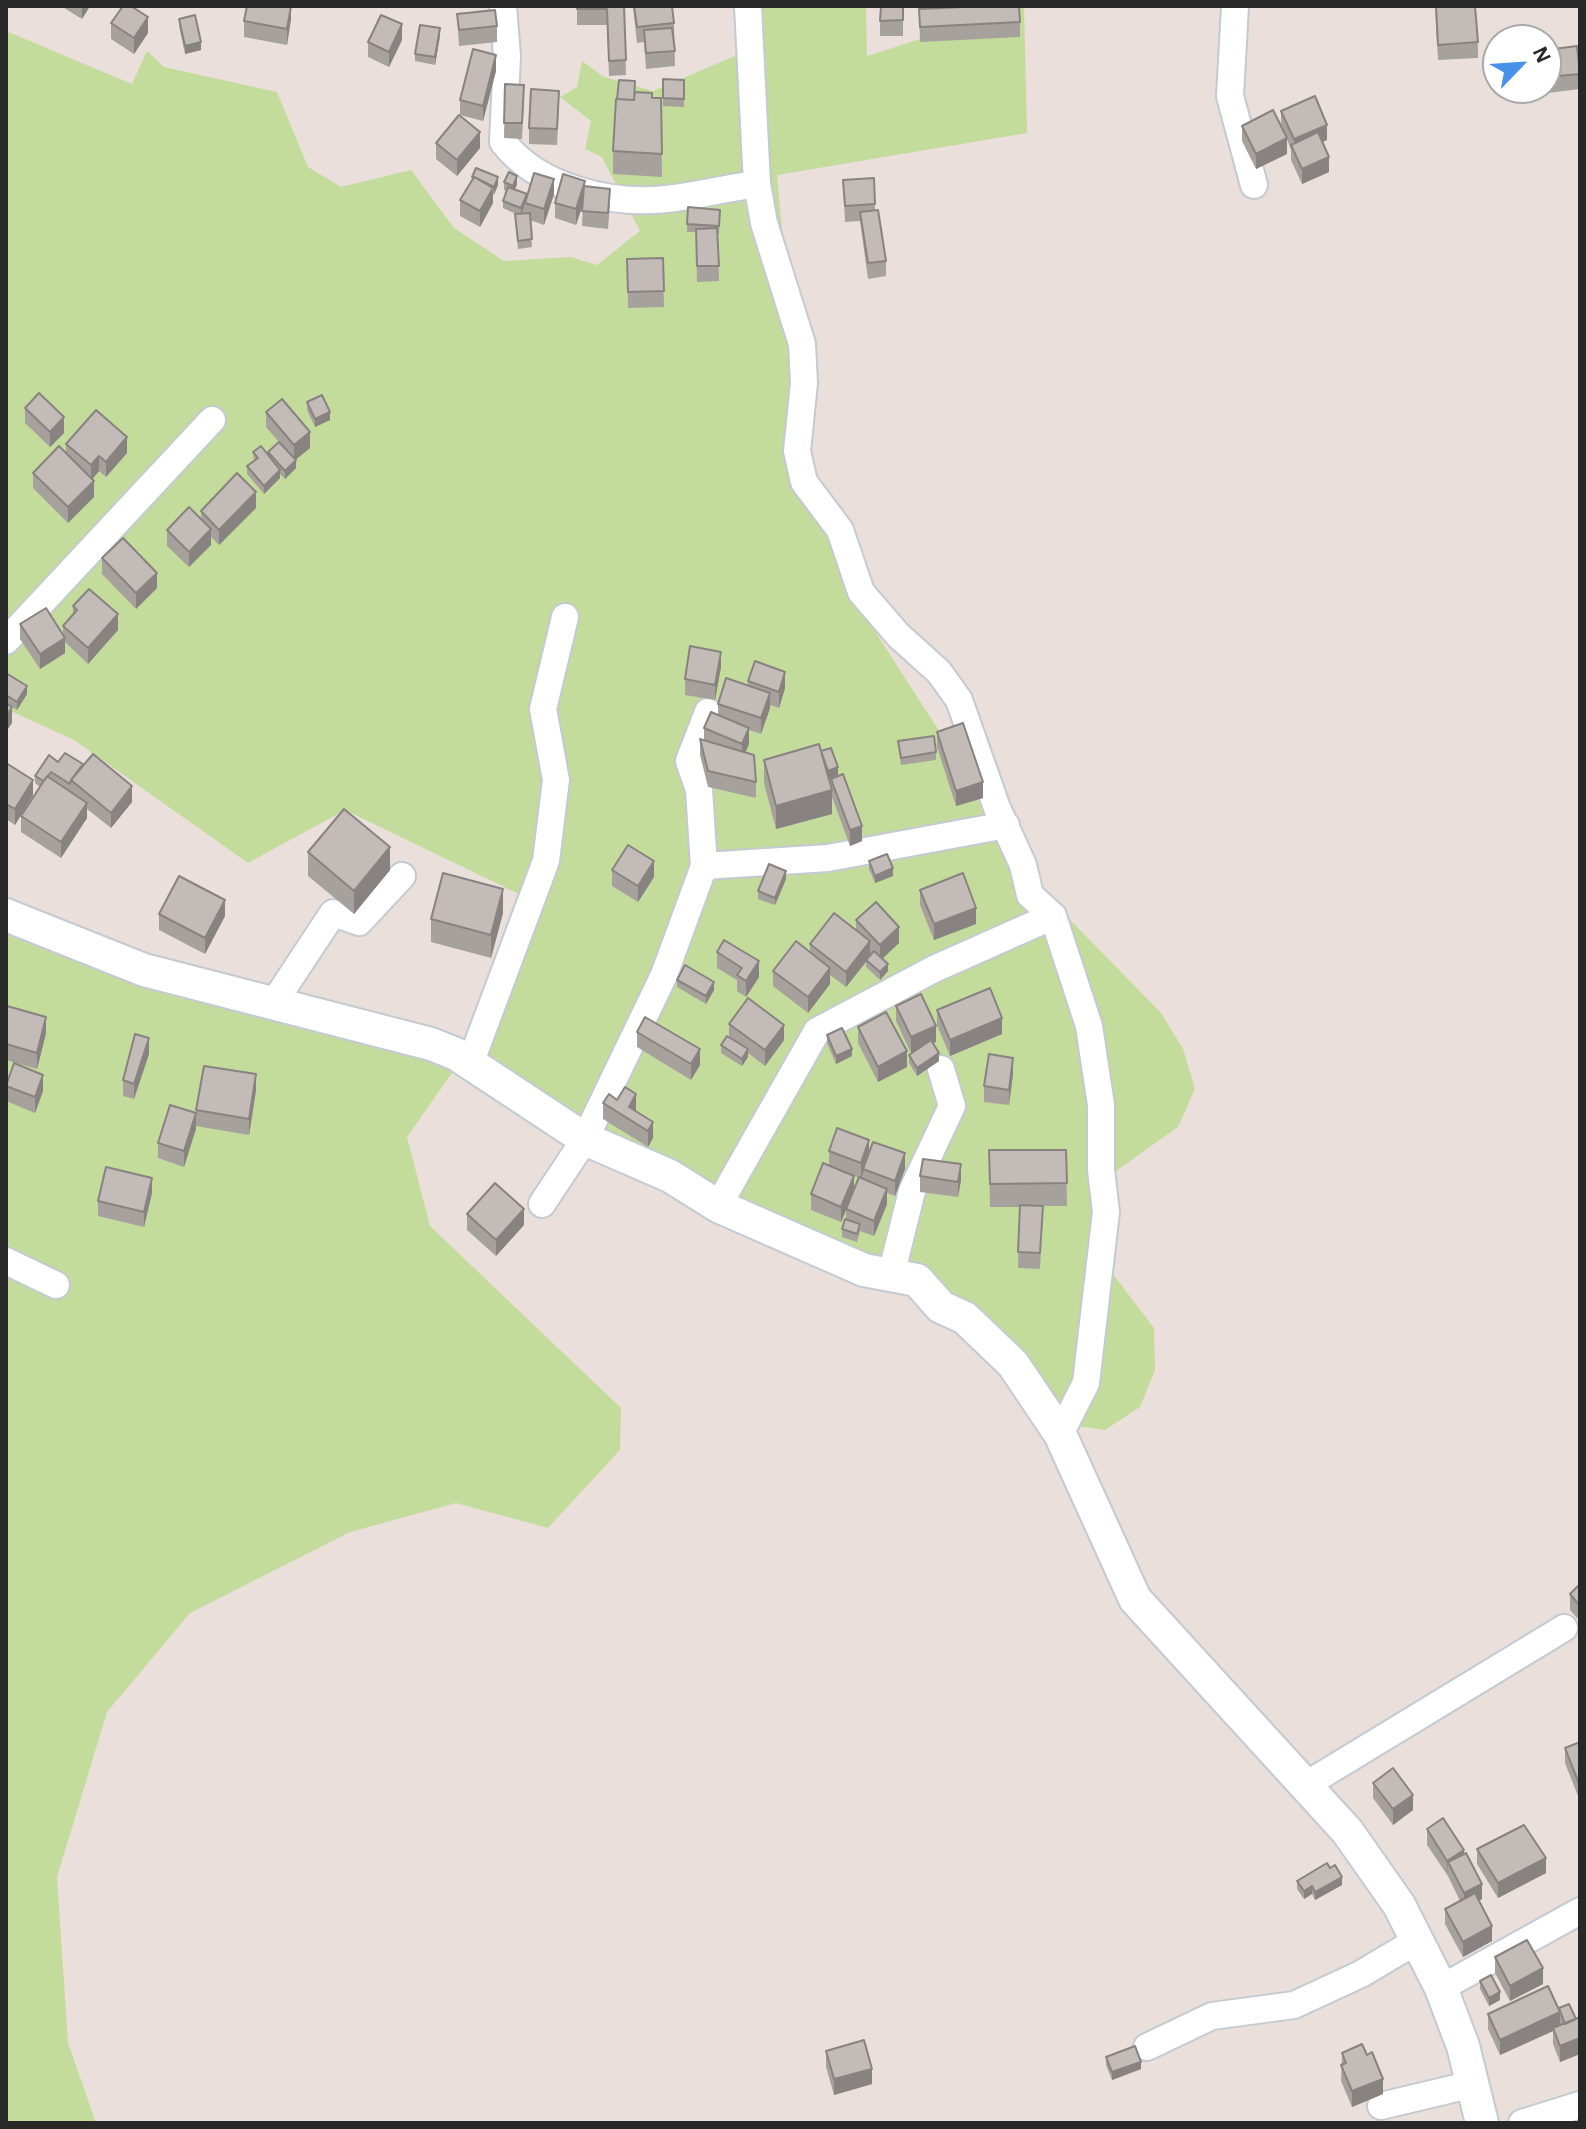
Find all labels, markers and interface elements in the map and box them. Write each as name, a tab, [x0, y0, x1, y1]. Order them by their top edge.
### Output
north arrow	[1482, 24, 1562, 104]
text: N	[1529, 43, 1555, 66]

